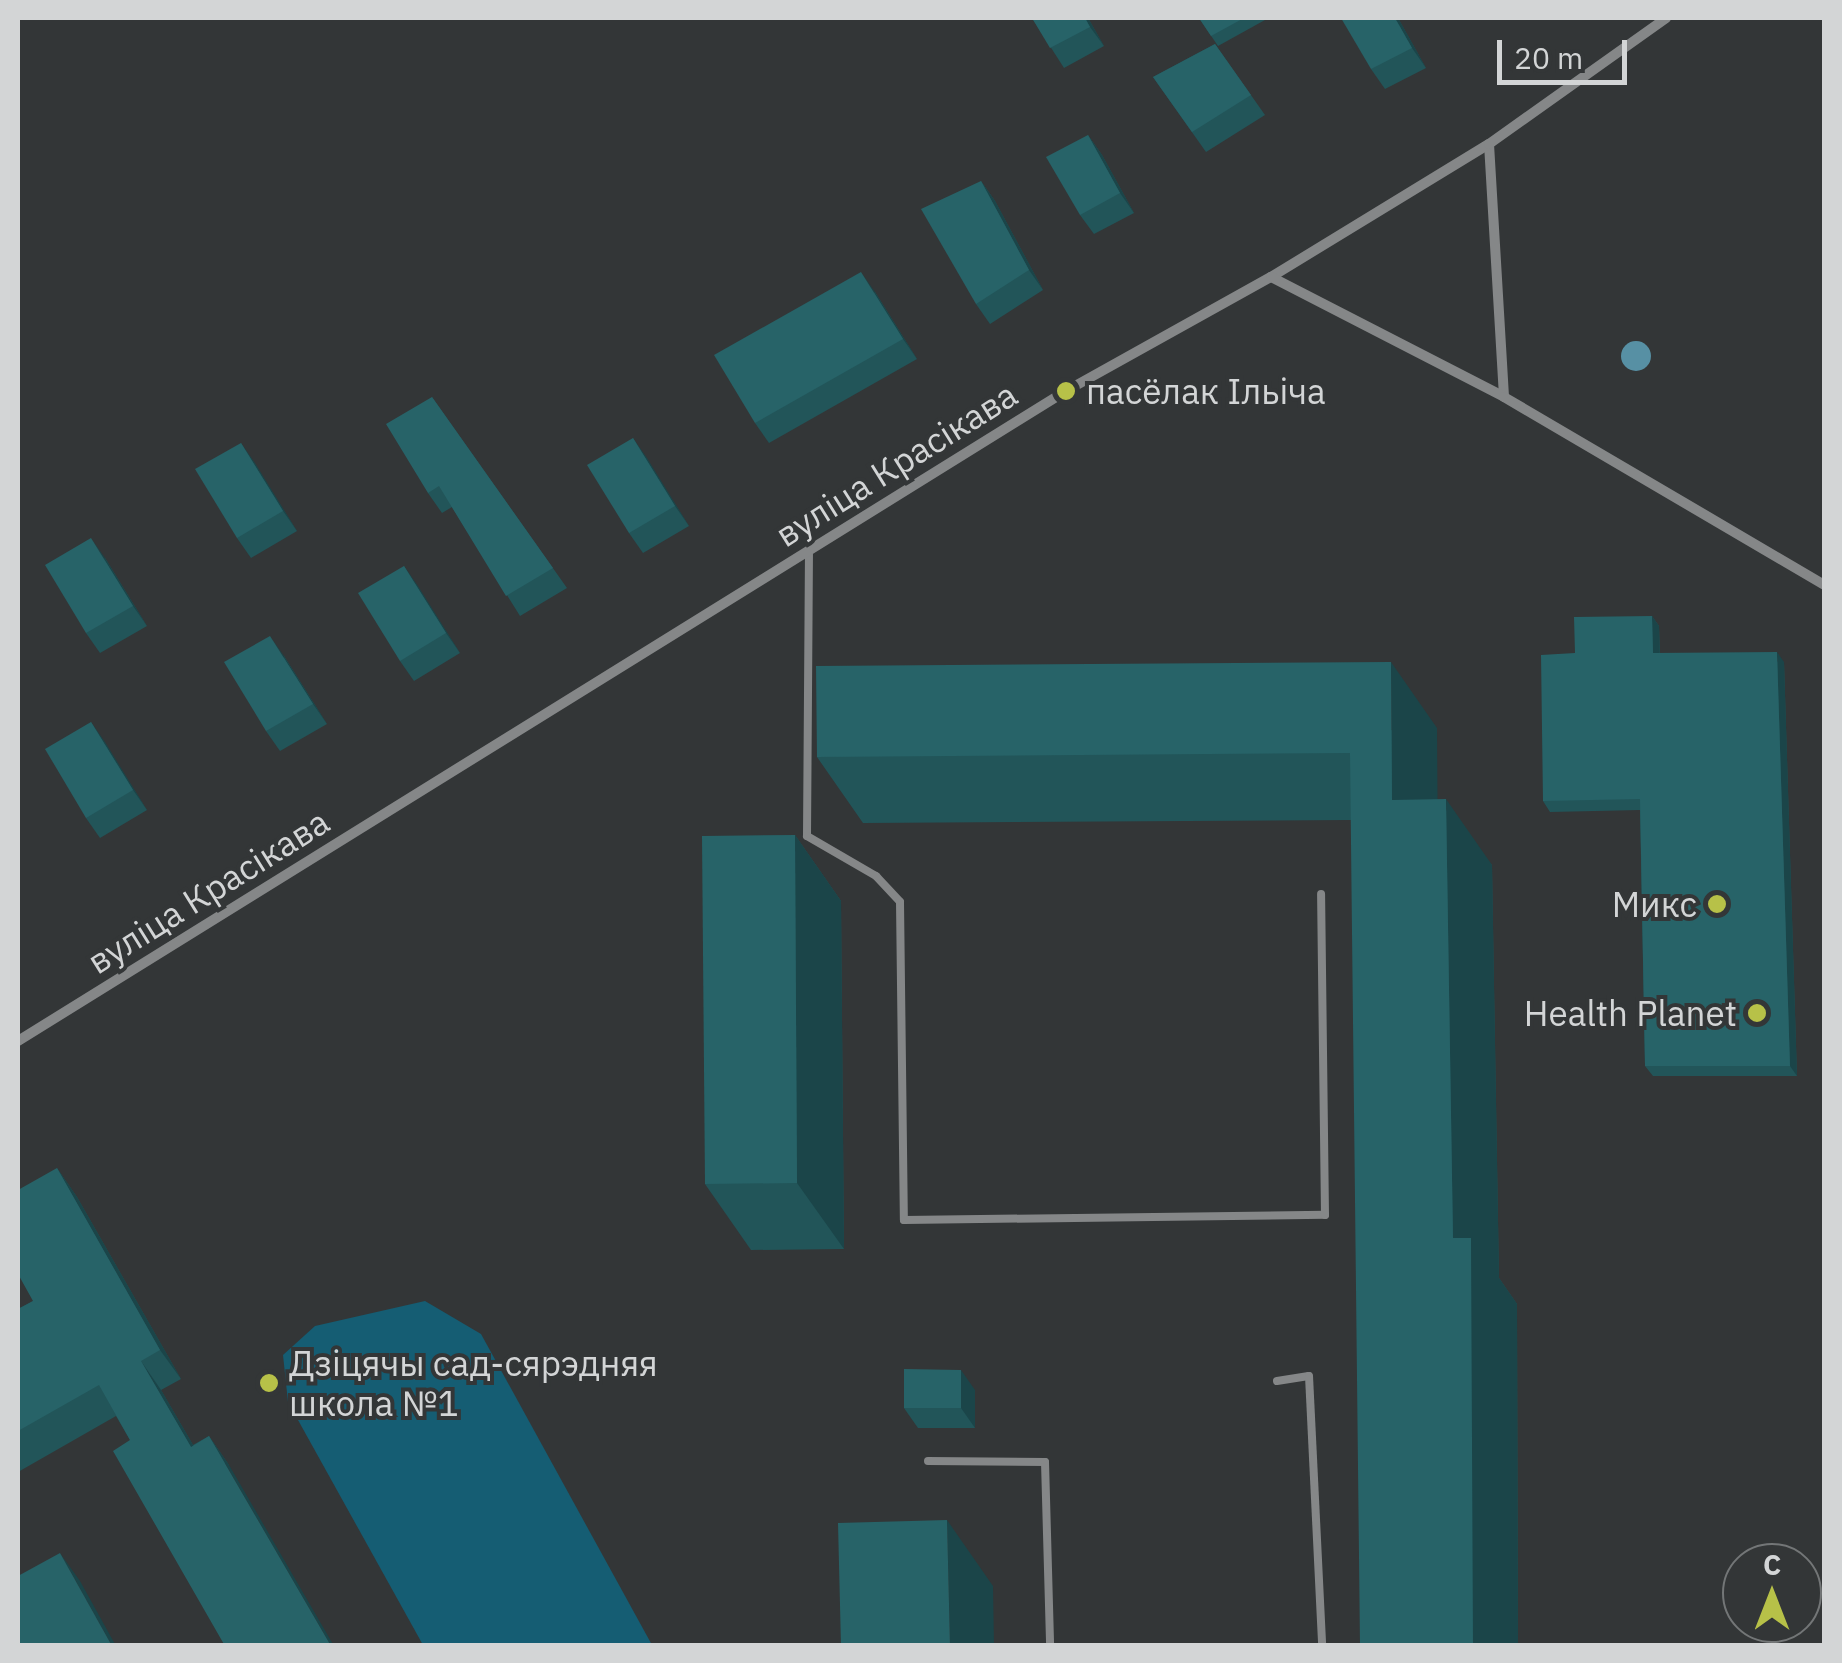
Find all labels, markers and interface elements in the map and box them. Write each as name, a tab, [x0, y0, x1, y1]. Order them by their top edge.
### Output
scale bar	[1502, 20, 1632, 82]
text: 20 m	[1514, 38, 1583, 77]
place label: пасёлак Ільіча	[1086, 370, 1326, 412]
street label: вуліца Красікава	[768, 373, 1024, 555]
marker: пасёлак Ільіча	[1055, 380, 1077, 402]
street label: вуліца Красікава	[80, 800, 336, 982]
place label: Микс	[1612, 883, 1697, 925]
marker: Микс	[1706, 893, 1728, 915]
place label: Health Planet	[1524, 992, 1737, 1034]
marker: Health Planet	[1746, 1002, 1768, 1024]
place label: Дзіцячы сад-сярэдняя школа №1	[289, 1342, 658, 1424]
marker: Дзіцячы сад-сярэдняя школа №1	[258, 1372, 280, 1394]
north arrow	[1722, 1543, 1822, 1643]
text: С	[1763, 1546, 1781, 1583]

